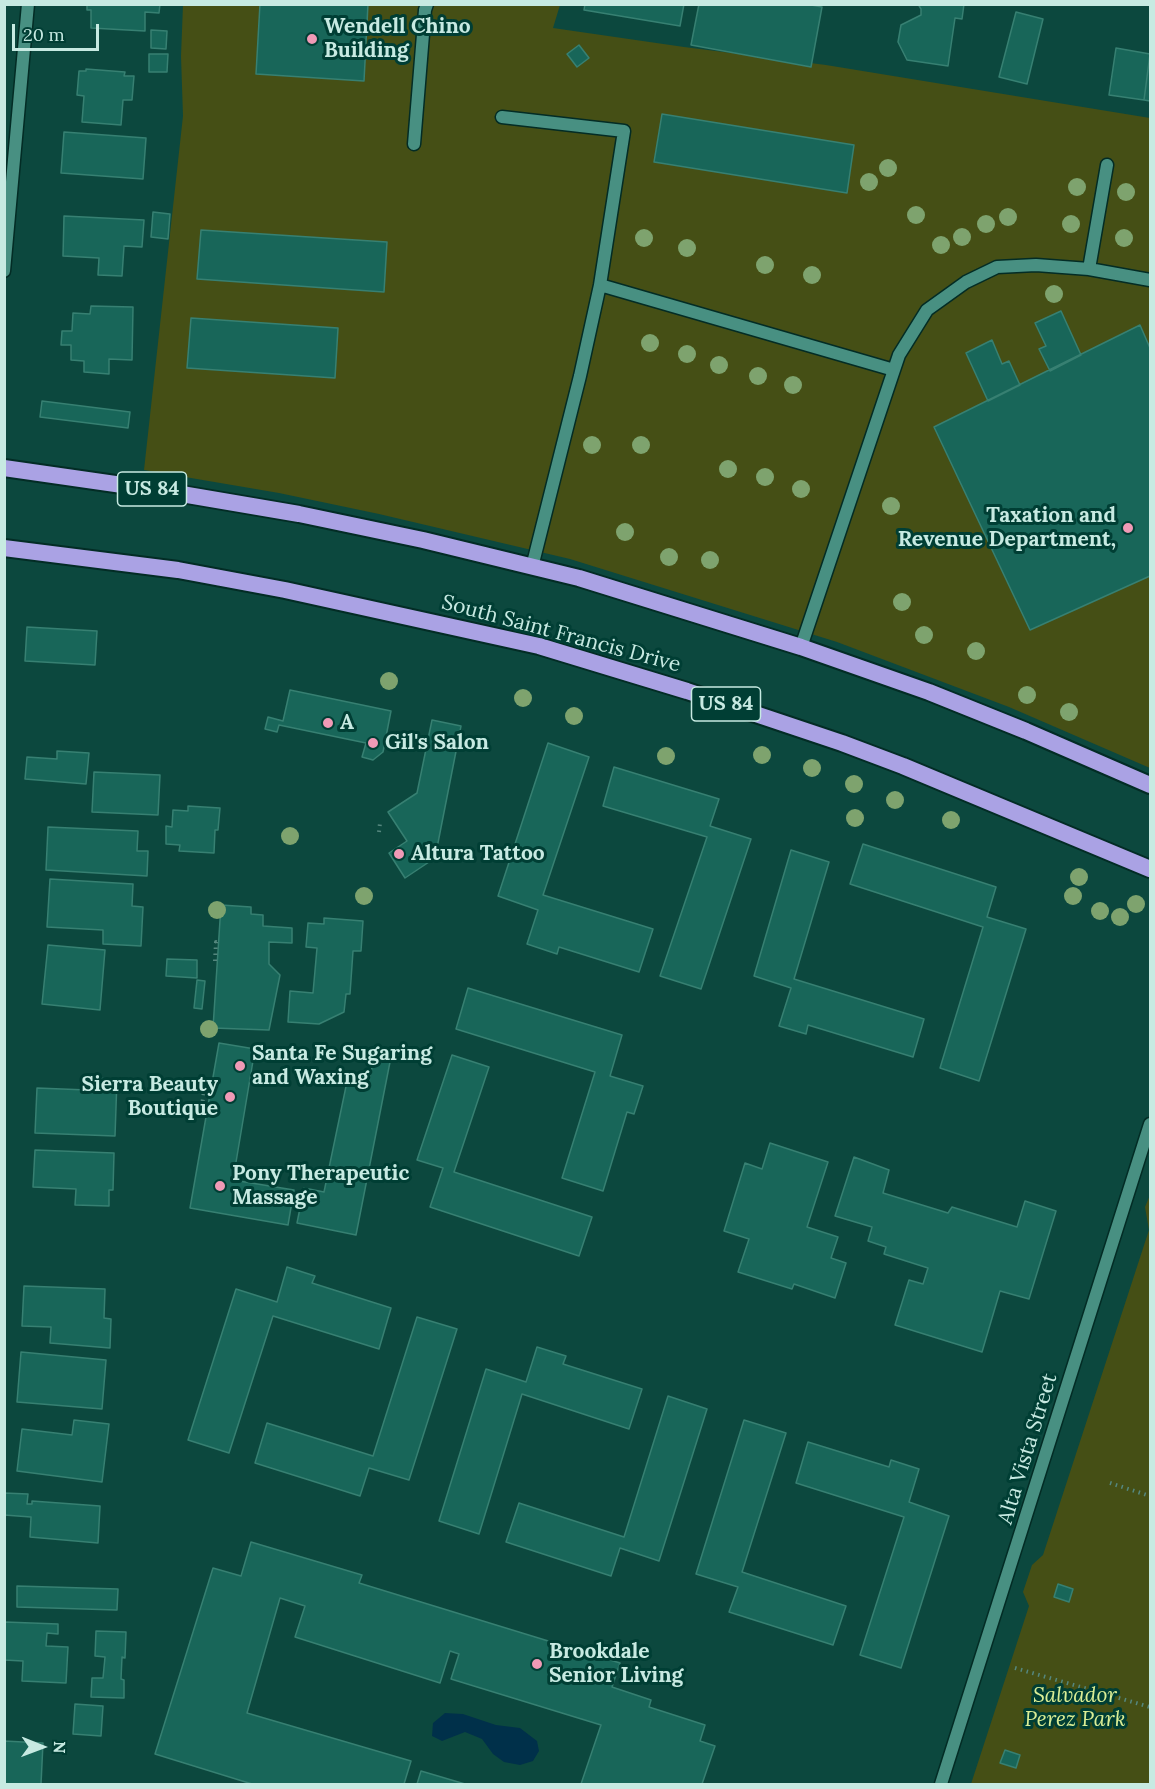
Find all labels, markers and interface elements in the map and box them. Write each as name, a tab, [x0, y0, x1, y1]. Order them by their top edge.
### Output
scale bar	[15, 12, 102, 50]
place label: Wendell Chino Building	[324, 14, 471, 64]
text: 20 m	[23, 23, 65, 46]
marker: Wendell Chino Building	[305, 32, 319, 46]
road number: US 84	[118, 472, 186, 506]
place label: Taxation and Revenue Department,	[898, 503, 1116, 553]
marker: Taxation and Revenue Department,	[1121, 521, 1135, 535]
street label: South Saint Francis Drive	[439, 590, 683, 678]
road number: US 84	[692, 687, 760, 721]
place label: A	[340, 710, 354, 736]
marker: A	[321, 716, 335, 730]
place label: Gil's Salon	[385, 730, 489, 756]
marker: Gil's Salon	[366, 736, 380, 750]
place label: Altura Tattoo	[411, 841, 545, 867]
marker: Altura Tattoo	[392, 847, 406, 861]
place label: Santa Fe Sugaring and Waxing	[252, 1041, 432, 1091]
marker: Santa Fe Sugaring and Waxing	[233, 1059, 247, 1073]
place label: Sierra Beauty Boutique	[82, 1072, 218, 1122]
marker: Sierra Beauty Boutique	[223, 1090, 237, 1104]
place label: Pony Therapeutic Massage	[232, 1161, 409, 1211]
marker: Pony Therapeutic Massage	[213, 1179, 227, 1193]
street label: Alta Vista Street	[993, 1371, 1063, 1527]
place label: Brookdale Senior Living	[549, 1639, 683, 1689]
marker: Brookdale Senior Living	[530, 1657, 544, 1671]
park label: Salvador Perez Park	[1024, 1683, 1126, 1733]
north arrow	[12, 1717, 72, 1777]
text: N	[50, 1741, 70, 1754]

